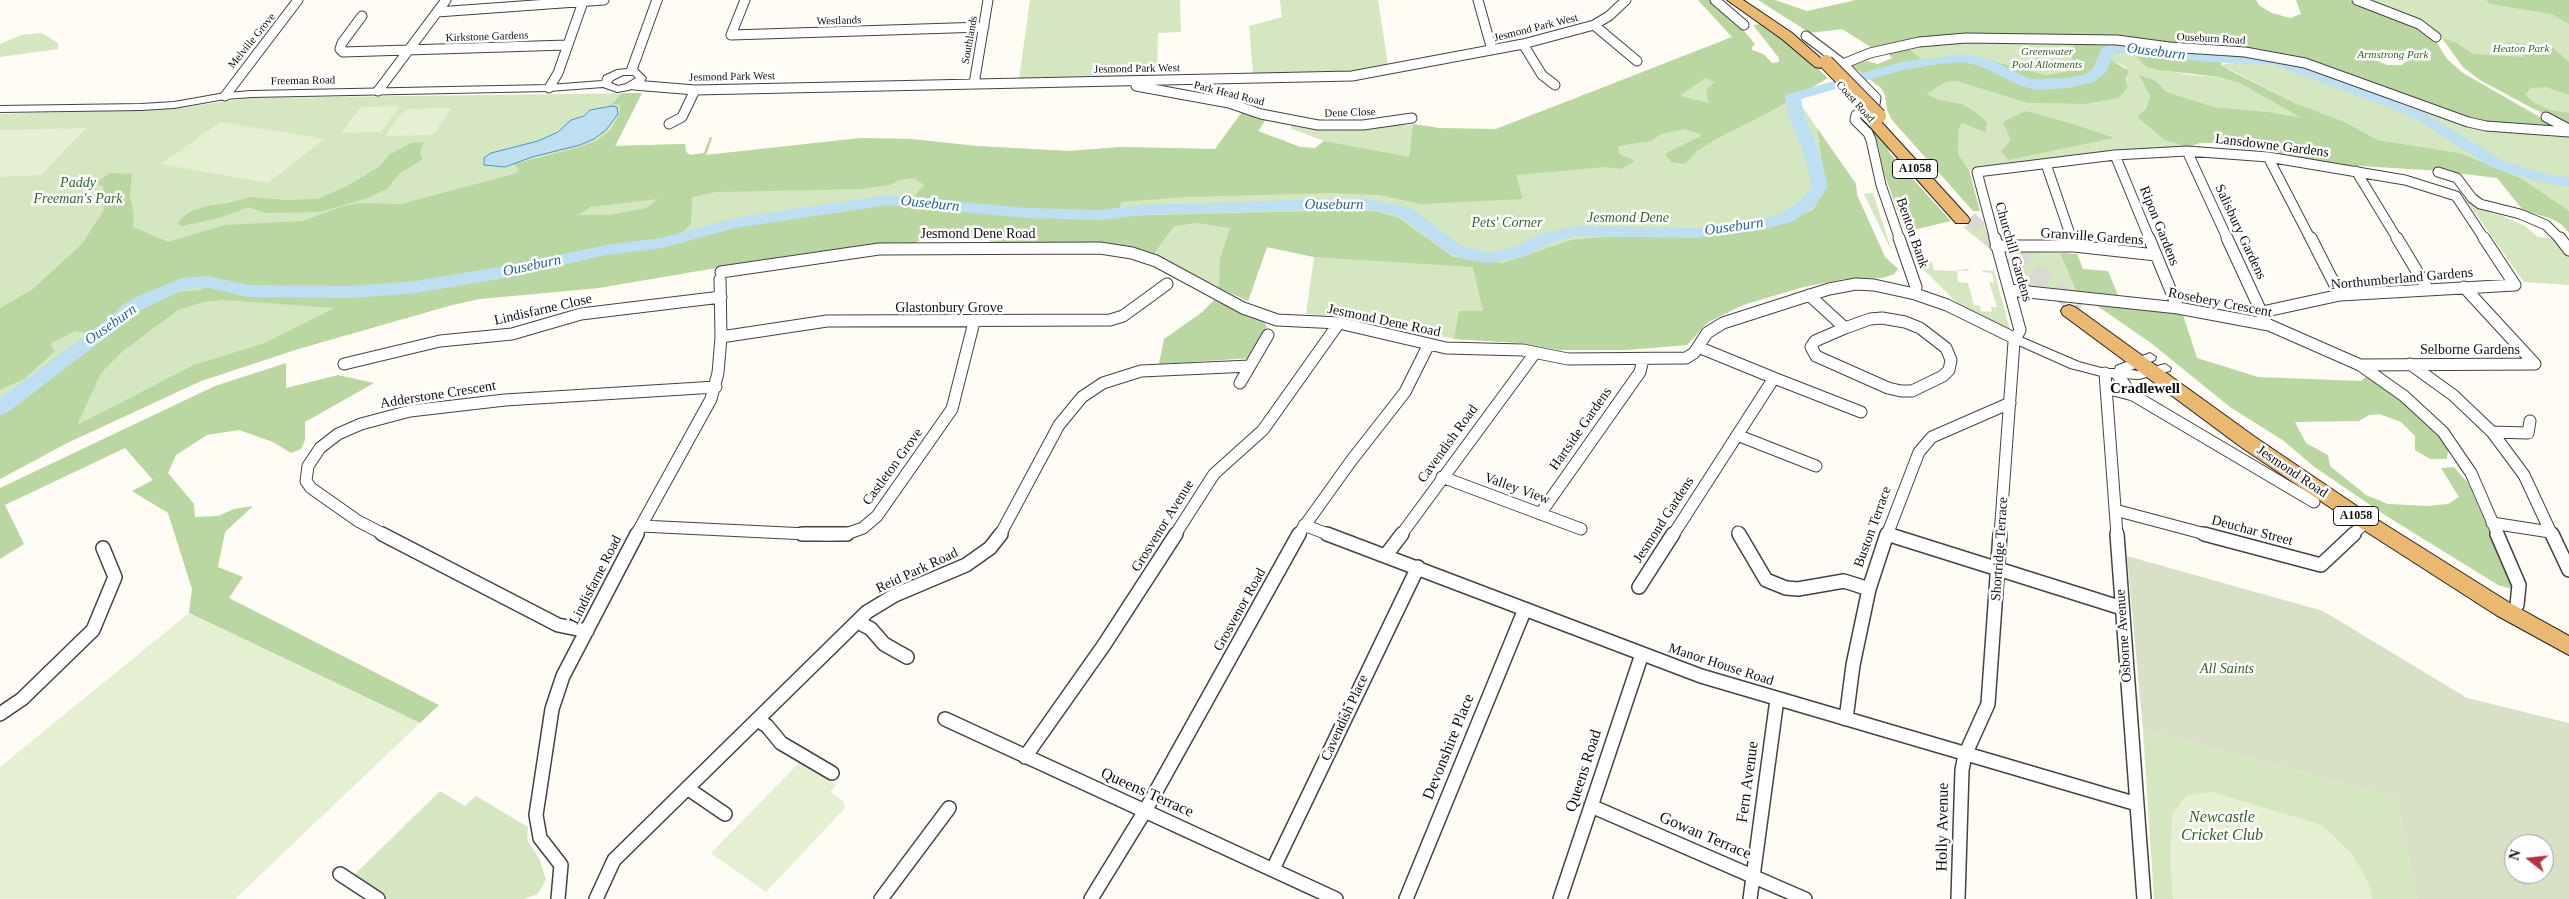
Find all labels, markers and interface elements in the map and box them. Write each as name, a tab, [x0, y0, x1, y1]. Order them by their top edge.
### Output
street label: Melville Grove	[226, 11, 278, 71]
street label: Jesmond Park West	[1493, 11, 1579, 45]
street label: Westlands	[816, 14, 862, 28]
street label: Southlands	[959, 15, 981, 65]
street label: Kirkstone Gardens	[445, 29, 529, 45]
street label: Ouseburn Road	[2176, 31, 2246, 47]
water label: Ouseburn	[2126, 39, 2186, 65]
park label: Heaton Park	[2493, 42, 2549, 56]
park label: Greenwater Pool Allotments	[2012, 45, 2082, 71]
park label: Armstrong Park	[2358, 48, 2428, 62]
street label: Jesmond Park West	[1094, 62, 1180, 76]
street label: Jesmond Park West	[689, 70, 775, 84]
street label: Freeman Road	[271, 74, 335, 88]
street label: Park Head Road	[1192, 79, 1266, 109]
street label: Coast Road	[1833, 79, 1877, 125]
street label: Dene Close	[1324, 106, 1376, 120]
street label: Lansdowne Gardens	[2214, 131, 2330, 161]
road number: A1058	[1892, 160, 1938, 178]
park label: Paddy Freeman's Park	[33, 175, 123, 208]
street label: Salisbury Gardens	[2211, 182, 2269, 282]
street label: Ripon Gardens	[2135, 184, 2183, 268]
water label: Ouseburn	[900, 192, 960, 216]
water label: Ouseburn	[1304, 196, 1364, 214]
street label: Benton Bank	[1892, 196, 1932, 270]
street label: Churchill Gardens	[1991, 200, 2035, 304]
park label: Jesmond Dene	[1587, 210, 1669, 226]
water label: Ouseburn	[1703, 214, 1765, 240]
park label: Pets' Corner	[1471, 215, 1543, 231]
street label: Granville Gardens	[2040, 225, 2144, 249]
street label: Jesmond Dene Road	[920, 226, 1036, 242]
water label: Ouseburn	[501, 251, 563, 281]
street label: Northumberland Gardens	[2330, 264, 2474, 294]
street label: Rosebery Crescent	[2167, 285, 2273, 321]
street label: Lindisfarne Close	[492, 291, 594, 329]
street label: Glastonbury Grove	[895, 300, 1003, 316]
water label: Ouseburn	[82, 301, 140, 349]
street label: Jesmond Dene Road	[1326, 301, 1442, 341]
street label: Selborne Gardens	[2420, 342, 2520, 358]
street label: Adderstone Crescent	[379, 378, 497, 412]
district label: Cradlewell	[2110, 380, 2180, 398]
street label: Hartside Gardens	[1546, 384, 1616, 474]
street label: Cavendish Road	[1414, 402, 1482, 486]
street label: Castleton Grove	[859, 425, 927, 509]
street label: Jesmond Road	[2253, 442, 2331, 502]
street label: Valley View	[1482, 469, 1552, 509]
street label: Jesmond Gardens	[1630, 474, 1698, 566]
street label: Grosvenor Avenue	[1128, 477, 1198, 575]
street label: Buston Terrace	[1851, 484, 1895, 570]
street label: Shortridge Terrace	[1988, 496, 2012, 602]
road number: A1058	[2334, 506, 2378, 526]
street label: Deuchar Street	[2209, 512, 2295, 550]
street label: Lindisfarne Road	[566, 533, 626, 627]
street label: Reid Park Road	[873, 545, 961, 597]
street label: Grosvenor Road	[1210, 566, 1270, 654]
street label: Osborne Avenue	[2112, 589, 2136, 683]
street label: Manor House Road	[1666, 640, 1776, 690]
park label: All Saints	[2200, 661, 2254, 677]
street label: Cavendish Place	[1318, 672, 1372, 764]
street label: Devonshire Place	[1419, 691, 1479, 803]
street label: Queens Road	[1562, 727, 1606, 815]
street label: Fern Avenue	[1733, 740, 1763, 824]
street label: Queens Terrace	[1098, 764, 1196, 822]
street label: Holly Avenue	[1933, 782, 1953, 872]
street label: Gowan Terrace	[1656, 808, 1754, 864]
park label: Newcastle Cricket Club	[2181, 808, 2263, 846]
north arrow	[2504, 834, 2554, 884]
text: N	[2506, 848, 2524, 862]

